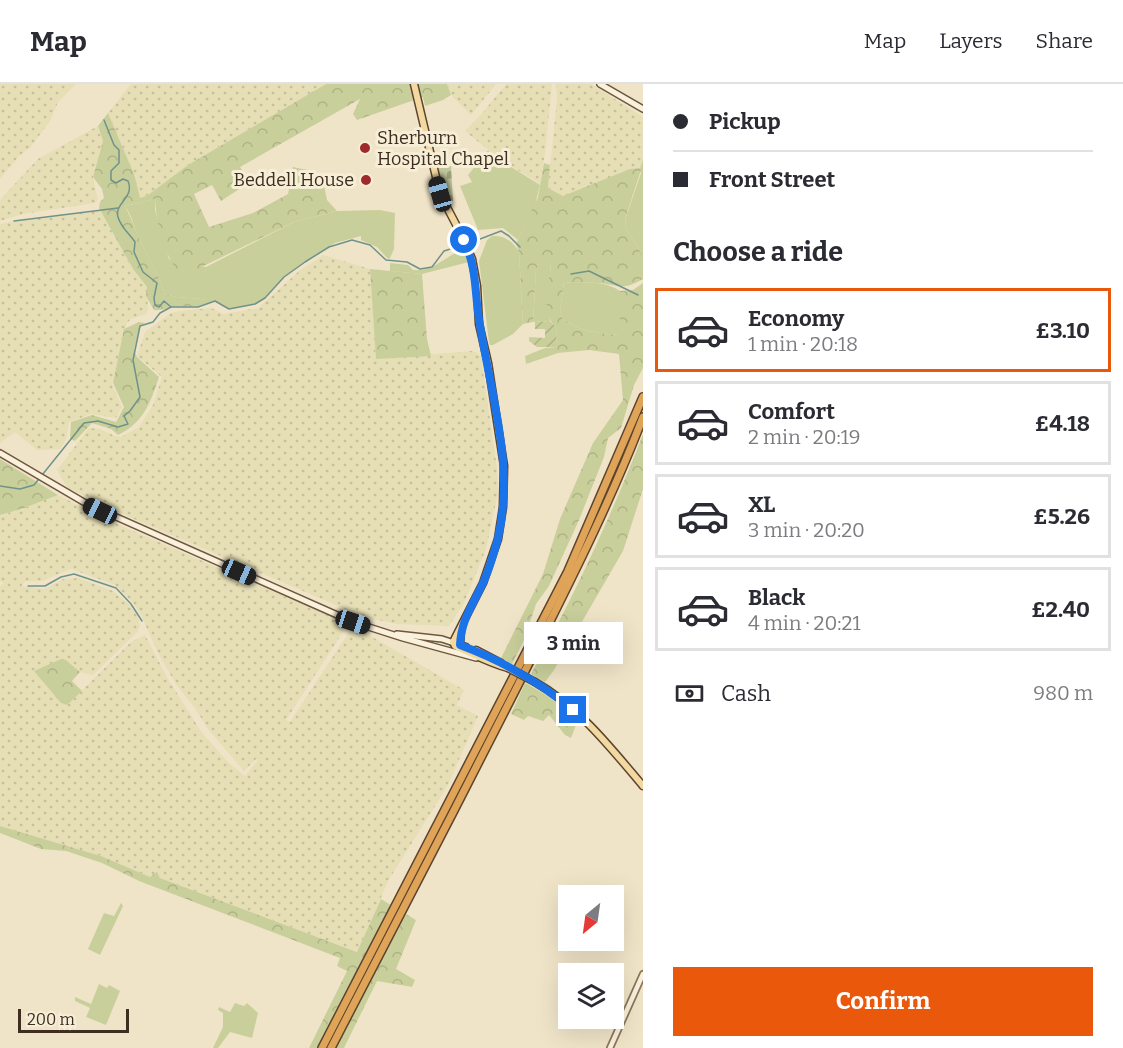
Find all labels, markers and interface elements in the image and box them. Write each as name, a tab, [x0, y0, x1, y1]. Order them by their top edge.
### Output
text: Map	[30, 25, 87, 58]
text: Map	[864, 28, 906, 54]
text: Layers	[939, 28, 1003, 54]
text: Share	[1036, 28, 1093, 54]
text: Pickup	[709, 108, 781, 135]
place label: Sherburn Hospital Chapel	[377, 127, 509, 170]
marker: Sherburn Hospital Chapel	[358, 141, 372, 155]
text: Front Street	[709, 166, 835, 193]
place label: Beddell House	[234, 169, 354, 191]
marker: Beddell House	[359, 173, 373, 187]
car	[426, 174, 454, 214]
route start	[450, 226, 477, 253]
text: Choose a ride	[673, 236, 843, 268]
icon: car	[676, 303, 730, 357]
text: Economy	[748, 305, 844, 332]
text: £3.10	[1036, 317, 1090, 344]
text: 1 min · 20:18	[748, 332, 858, 356]
icon: car	[676, 396, 730, 450]
text: Comfort	[748, 398, 835, 425]
text: £4.18	[1035, 410, 1090, 437]
text: 2 min · 20:19	[748, 425, 861, 449]
icon: car	[676, 489, 730, 543]
text: XL	[748, 491, 775, 518]
car	[80, 495, 120, 527]
text: £5.26	[1033, 503, 1090, 530]
text: 3 min · 20:20	[748, 518, 865, 542]
car	[219, 556, 259, 588]
icon: car	[676, 582, 730, 636]
text: Black	[748, 584, 805, 611]
text: £2.40	[1031, 596, 1090, 623]
car	[333, 608, 373, 636]
text: 4 min · 20:21	[748, 611, 861, 635]
callout: 3 min	[524, 623, 622, 665]
text: 3 min	[547, 631, 600, 655]
icon: cash	[673, 677, 706, 710]
text: Cash	[721, 680, 771, 707]
text: 980 m	[1033, 681, 1093, 705]
route end	[559, 696, 586, 723]
north arrow	[558, 885, 624, 951]
map controls	[558, 885, 624, 1029]
button: layers	[558, 963, 624, 1029]
button: Confirm	[673, 967, 1093, 1036]
scale bar	[18, 1006, 129, 1034]
text: 200 m	[27, 1010, 75, 1029]

